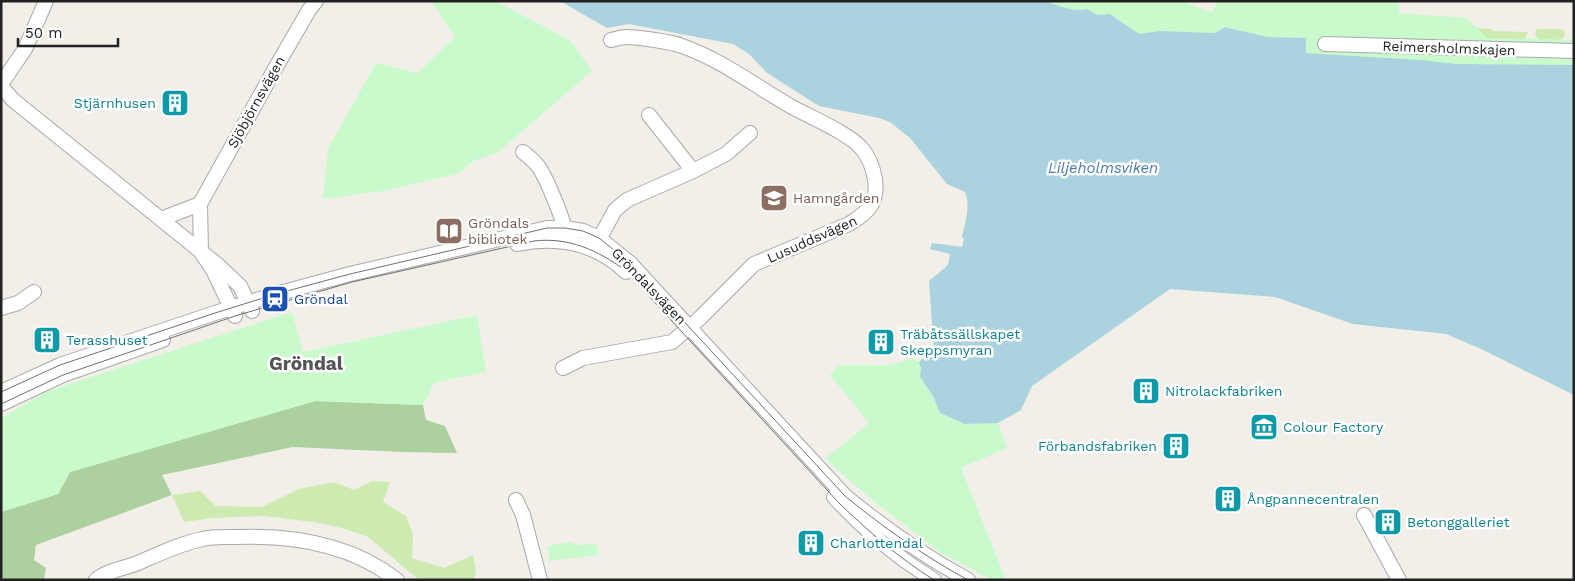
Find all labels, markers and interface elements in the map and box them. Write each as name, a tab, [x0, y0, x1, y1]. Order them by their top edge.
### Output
scale bar	[18, 15, 118, 47]
text: 50 m	[25, 24, 62, 42]
street label: Reimersholmskajen	[1382, 38, 1516, 58]
street label: Sjöbjörnsvägen	[224, 53, 288, 151]
building icon: Stjärnhusen	[160, 88, 190, 118]
place label: Stjärnhusen	[74, 95, 156, 111]
water label: Liljeholmsviken	[1048, 159, 1158, 177]
school or university icon: Hamngården	[759, 183, 789, 213]
place label: Hamngården	[793, 190, 880, 206]
street label: Lusuddsvägen	[765, 212, 859, 266]
place label: Gröndals bibliotek	[468, 215, 529, 247]
library icon: Gröndals bibliotek	[434, 216, 464, 246]
street label: Gröndalsvägen	[608, 244, 690, 328]
station icon: Gröndal	[260, 284, 290, 314]
place label: Gröndal	[294, 291, 348, 307]
building icon: Terasshuset	[32, 325, 62, 355]
place label: Träbåtssällskapet Skeppsmyran	[900, 326, 1020, 358]
building icon: Träbåtssällskapet Skeppsmyran	[866, 327, 896, 357]
place label: Terasshuset	[66, 332, 148, 348]
district label: Gröndal	[269, 352, 344, 375]
building icon: Nitrolackfabriken	[1131, 376, 1161, 406]
place label: Nitrolackfabriken	[1165, 383, 1282, 399]
museum icon: Colour Factory	[1249, 412, 1279, 442]
place label: Colour Factory	[1283, 419, 1384, 435]
building icon: Förbandsfabriken	[1161, 431, 1191, 461]
place label: Förbandsfabriken	[1038, 438, 1157, 454]
building icon: Ångpannecentralen	[1213, 484, 1243, 514]
place label: Ångpannecentralen	[1247, 491, 1379, 507]
building icon: Betonggalleriet	[1373, 507, 1403, 537]
place label: Betonggalleriet	[1407, 514, 1510, 530]
building icon: Charlottendal	[796, 528, 826, 558]
place label: Charlottendal	[830, 535, 924, 551]

